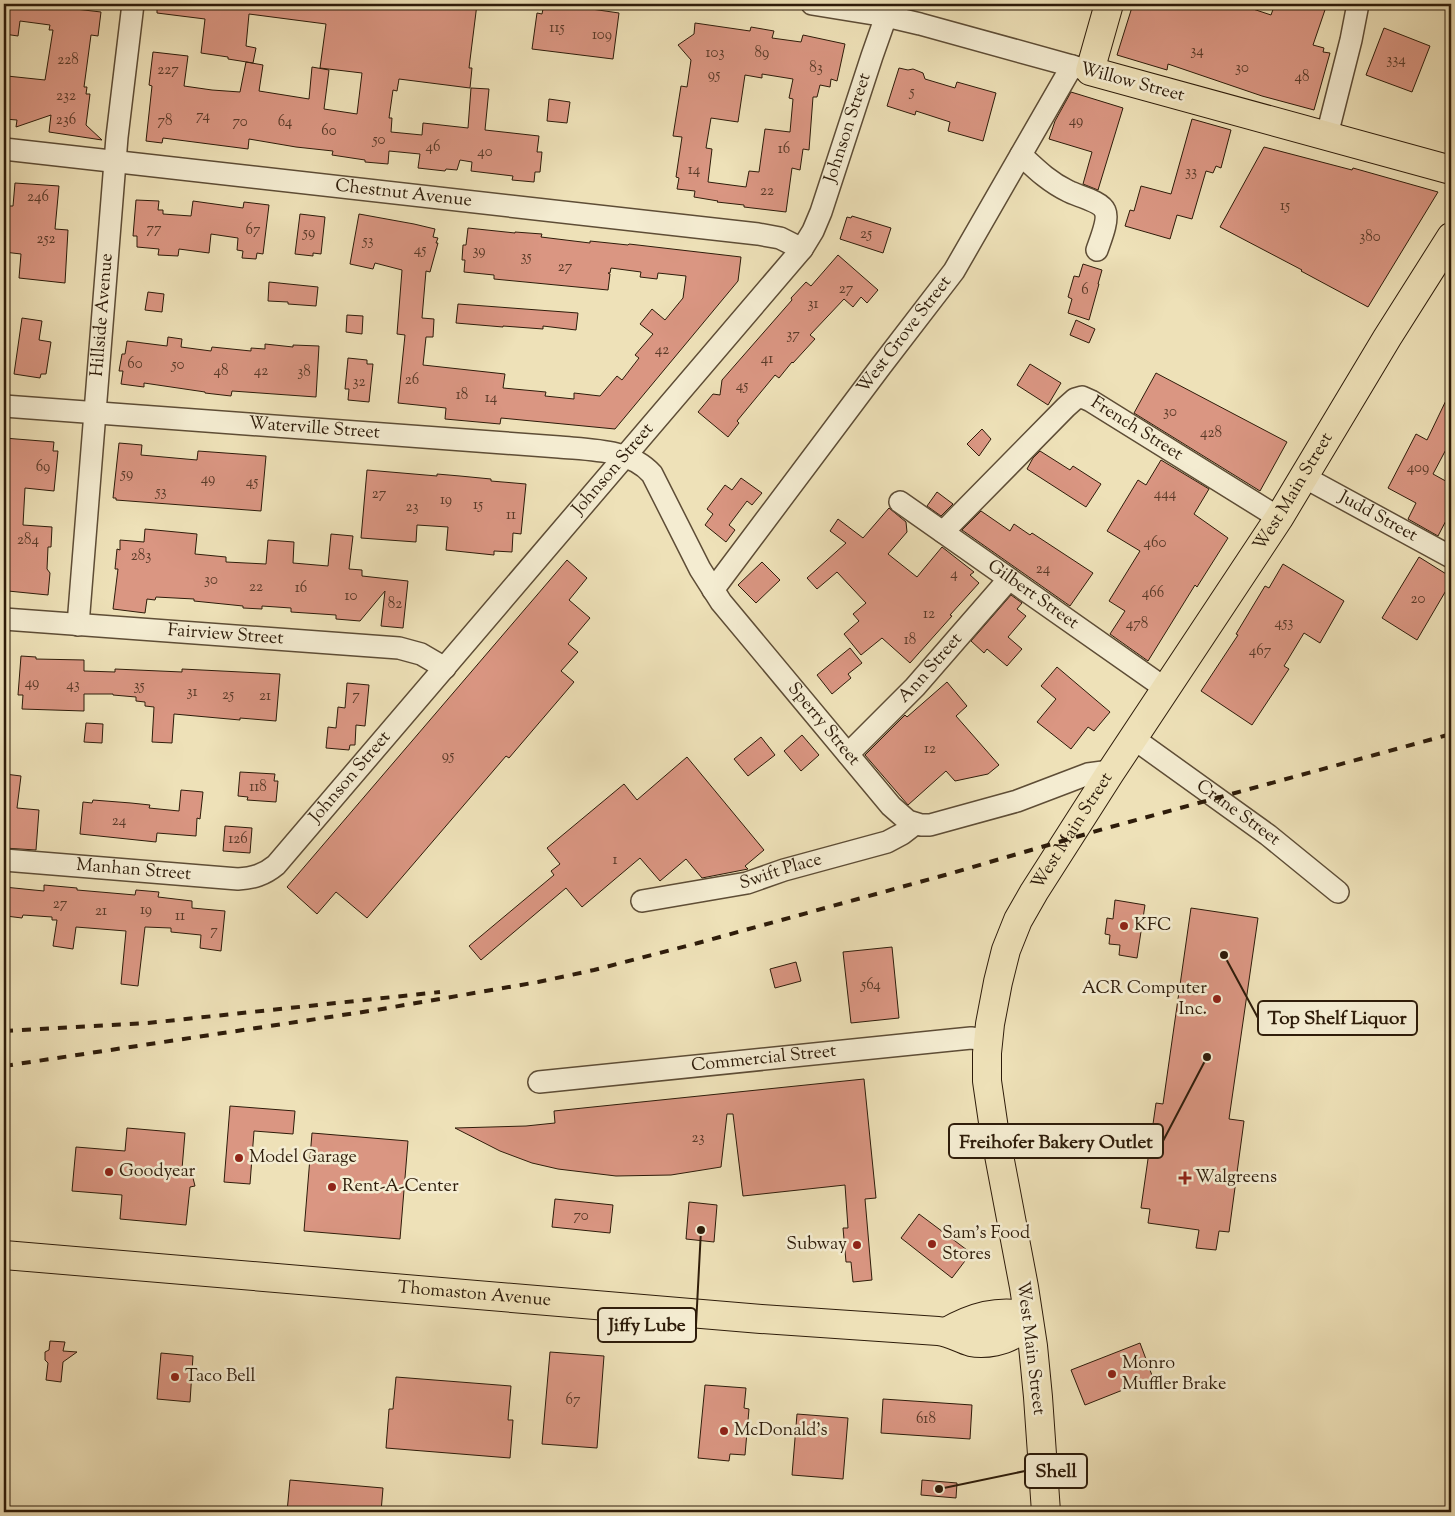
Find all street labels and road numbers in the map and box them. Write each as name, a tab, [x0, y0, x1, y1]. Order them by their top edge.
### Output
street label: Willow Street	[1077, 57, 1187, 109]
street label: Johnson Street	[818, 70, 879, 187]
street label: Chestnut Avenue	[334, 173, 473, 215]
street label: Hillside Avenue	[85, 252, 121, 378]
street label: West Grove Street	[851, 271, 958, 399]
street label: French Street	[1085, 391, 1188, 468]
street label: Waterville Street	[248, 411, 381, 447]
street label: Johnson Street	[566, 418, 661, 522]
street label: West Main Street	[1247, 428, 1340, 556]
street label: Judd Street	[1333, 485, 1422, 549]
street label: Gilbert Street	[981, 554, 1084, 636]
street label: Fairview Street	[167, 618, 284, 652]
street label: Ann Street	[892, 628, 969, 710]
street label: Sperry Street	[781, 677, 866, 772]
street label: Johnson Street	[303, 726, 398, 830]
street label: West Main Street	[1026, 768, 1120, 895]
street label: Crane Street	[1190, 774, 1286, 853]
street label: Swift Place	[738, 847, 825, 897]
street label: Manhan Street	[75, 853, 192, 888]
street label: Commercial Street	[690, 1039, 838, 1079]
street label: Thomaston Avenue	[397, 1275, 552, 1314]
street label: West Main Street	[1009, 1280, 1051, 1416]

